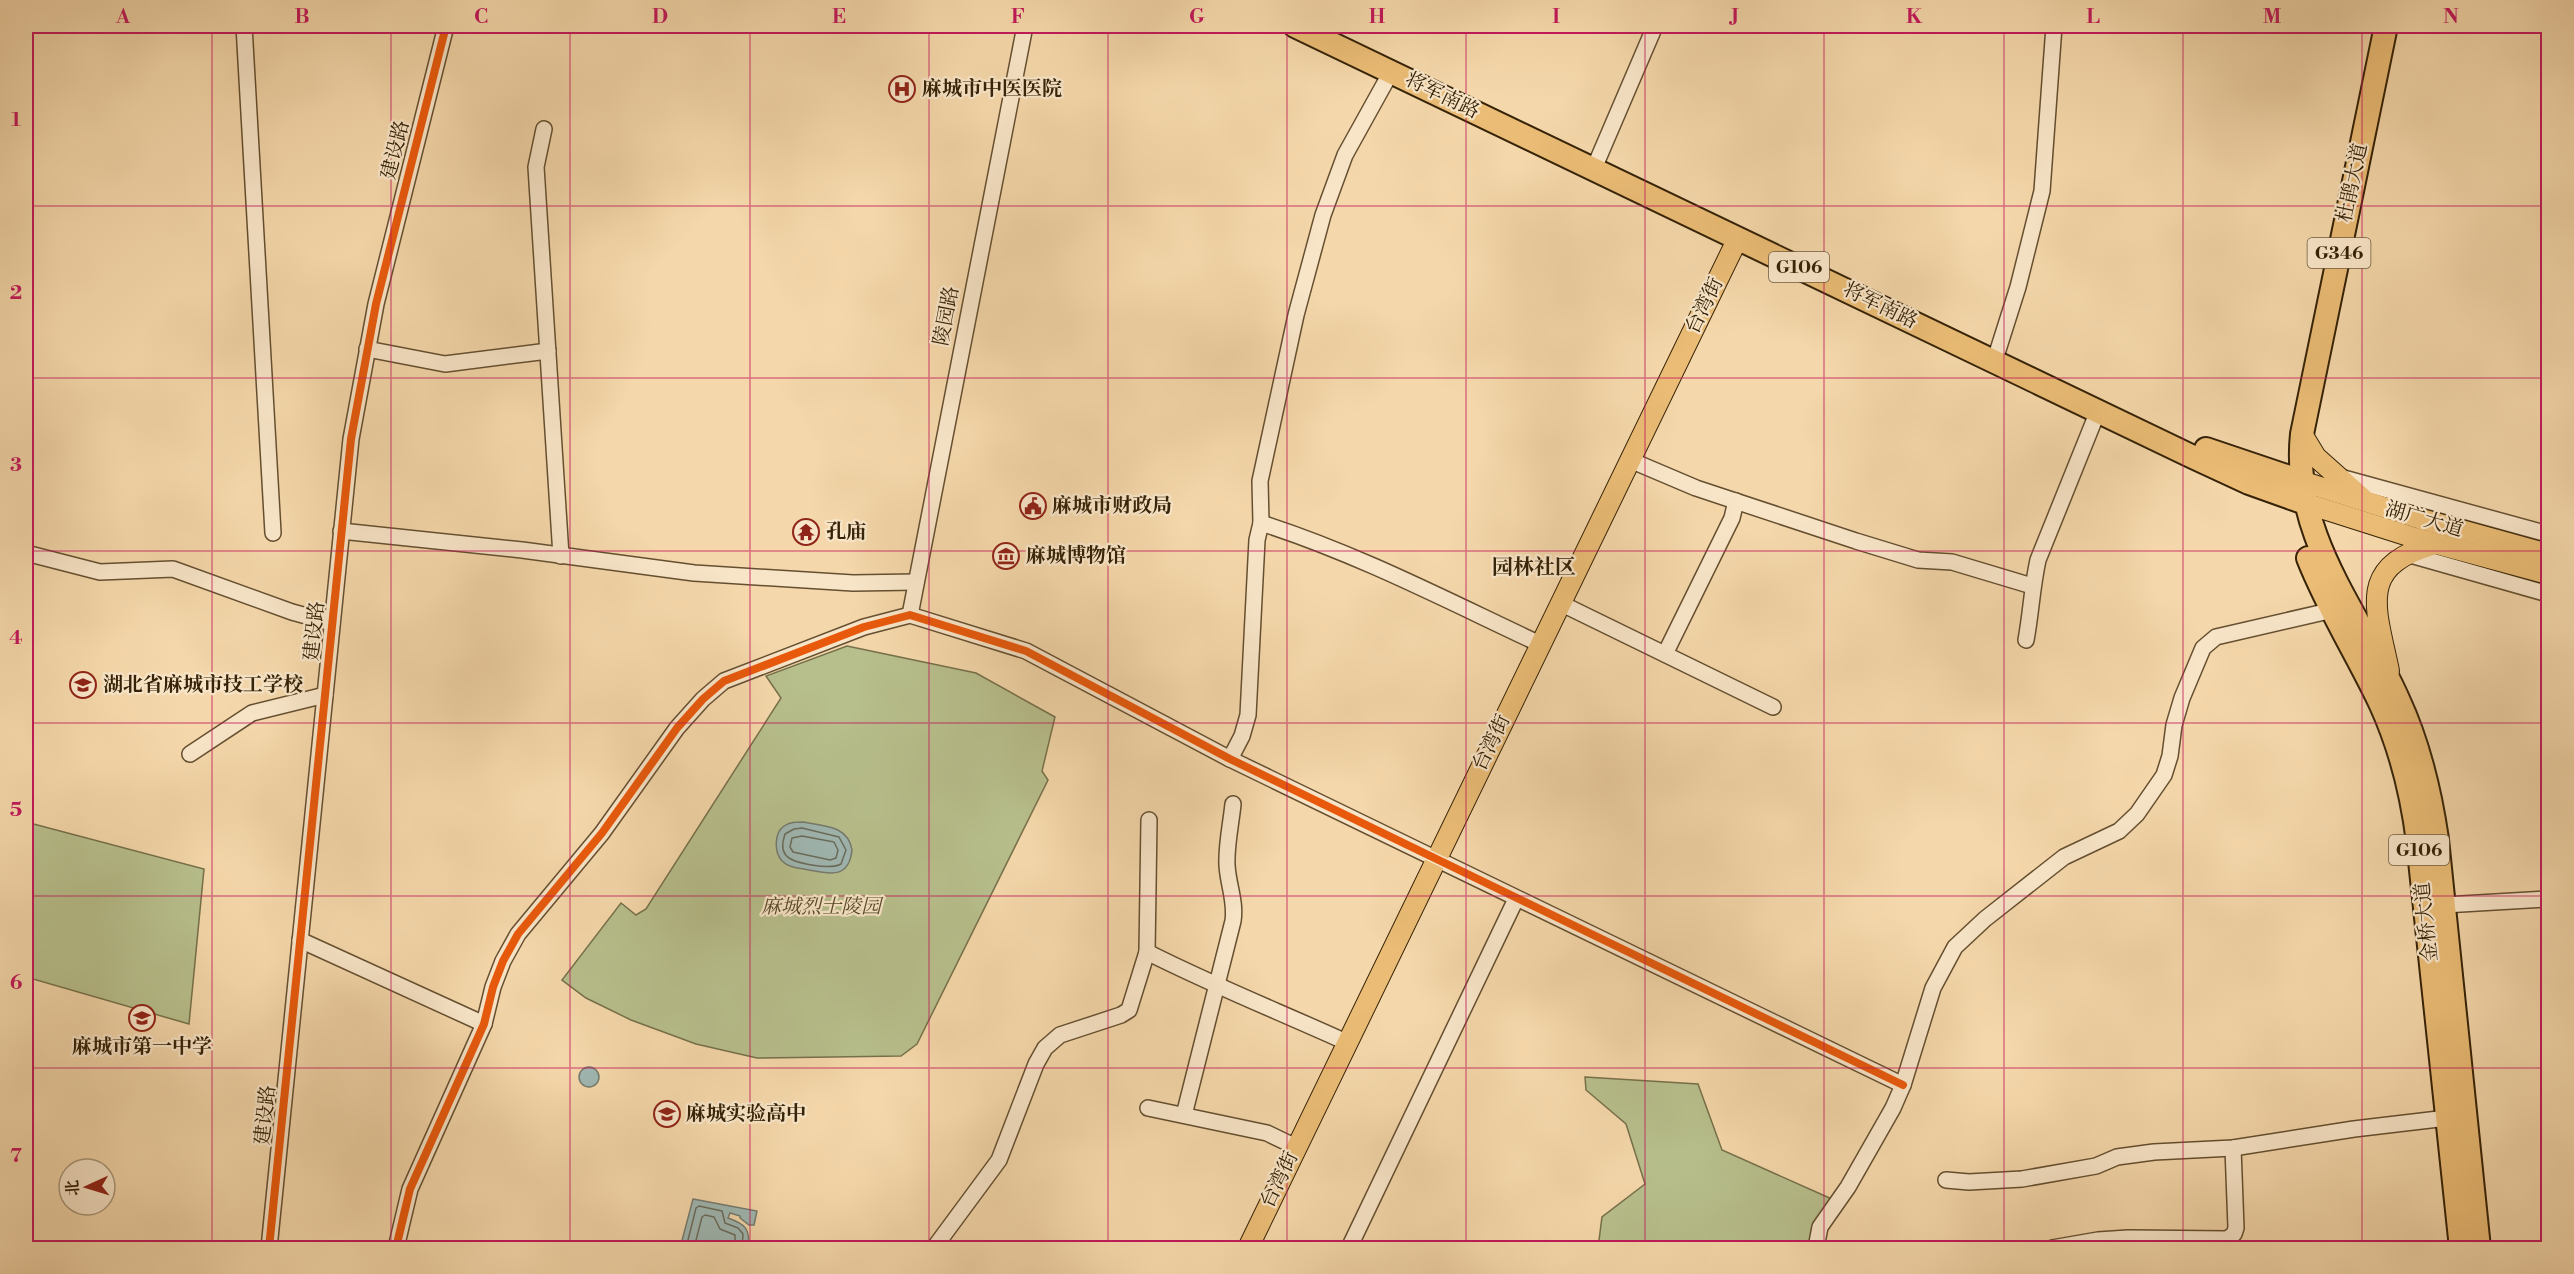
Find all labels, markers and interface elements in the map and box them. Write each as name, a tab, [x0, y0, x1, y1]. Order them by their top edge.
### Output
text: A	[115, 5, 131, 30]
text: B	[294, 5, 310, 30]
text: C	[474, 5, 488, 30]
text: D	[652, 5, 668, 30]
text: E	[832, 5, 846, 30]
text: F	[1011, 5, 1025, 30]
text: G	[1189, 5, 1205, 30]
text: H	[1369, 5, 1386, 30]
text: I	[1552, 5, 1560, 30]
text: J	[1728, 5, 1739, 30]
text: K	[1906, 5, 1923, 30]
text: L	[2086, 5, 2100, 30]
text: M	[2263, 5, 2282, 30]
text: N	[2443, 5, 2459, 30]
street label: 将军南路	[1401, 67, 1483, 125]
hospital icon: 麻城市中医医院	[887, 74, 917, 104]
place label: 麻城市中医医院	[922, 77, 1062, 102]
text: 1	[11, 108, 21, 133]
street label: 建设路	[377, 118, 415, 182]
street label: 杜鹃大道	[2332, 141, 2374, 225]
road number: G346	[2308, 238, 2370, 268]
road number: G106	[1769, 252, 1829, 282]
street label: 台湾街	[1681, 274, 1729, 338]
street label: 将军南路	[1839, 277, 1921, 335]
text: 2	[10, 281, 22, 306]
street label: 陵园路	[929, 284, 965, 348]
text: 3	[10, 453, 22, 478]
public building icon: 麻城市财政局	[1018, 491, 1048, 521]
place label: 麻城市财政局	[1052, 494, 1172, 519]
street label: 湖广大道	[2382, 497, 2466, 543]
temple icon: 孔庙	[791, 517, 821, 547]
place label: 孔庙	[826, 520, 866, 545]
museum icon: 麻城博物馆	[991, 541, 1021, 571]
place label: 麻城博物馆	[1026, 544, 1126, 569]
district label: 园林社区	[1492, 555, 1576, 581]
street label: 建设路	[299, 600, 331, 662]
text: 4	[9, 626, 23, 651]
school or university icon: 湖北省麻城市技工学校	[68, 670, 98, 700]
place label: 湖北省麻城市技工学校	[103, 673, 303, 698]
street label: 台湾街	[1468, 711, 1516, 775]
text: 5	[10, 798, 22, 823]
road number: G106	[2389, 835, 2449, 865]
street label: 金桥大道	[2410, 881, 2444, 963]
park label: 麻城烈士陵园	[761, 895, 884, 920]
text: 6	[10, 971, 23, 996]
school or university icon: 麻城市第一中学	[127, 1003, 157, 1033]
place label: 麻城市第一中学	[72, 1035, 212, 1060]
street label: 建设路	[250, 1084, 282, 1146]
school or university icon: 麻城实验高中	[652, 1099, 682, 1129]
place label: 麻城实验高中	[686, 1102, 806, 1127]
text: 7	[10, 1144, 22, 1169]
street label: 台湾街	[1256, 1148, 1304, 1212]
north arrow	[57, 1157, 117, 1217]
text: 北	[62, 1179, 84, 1197]

